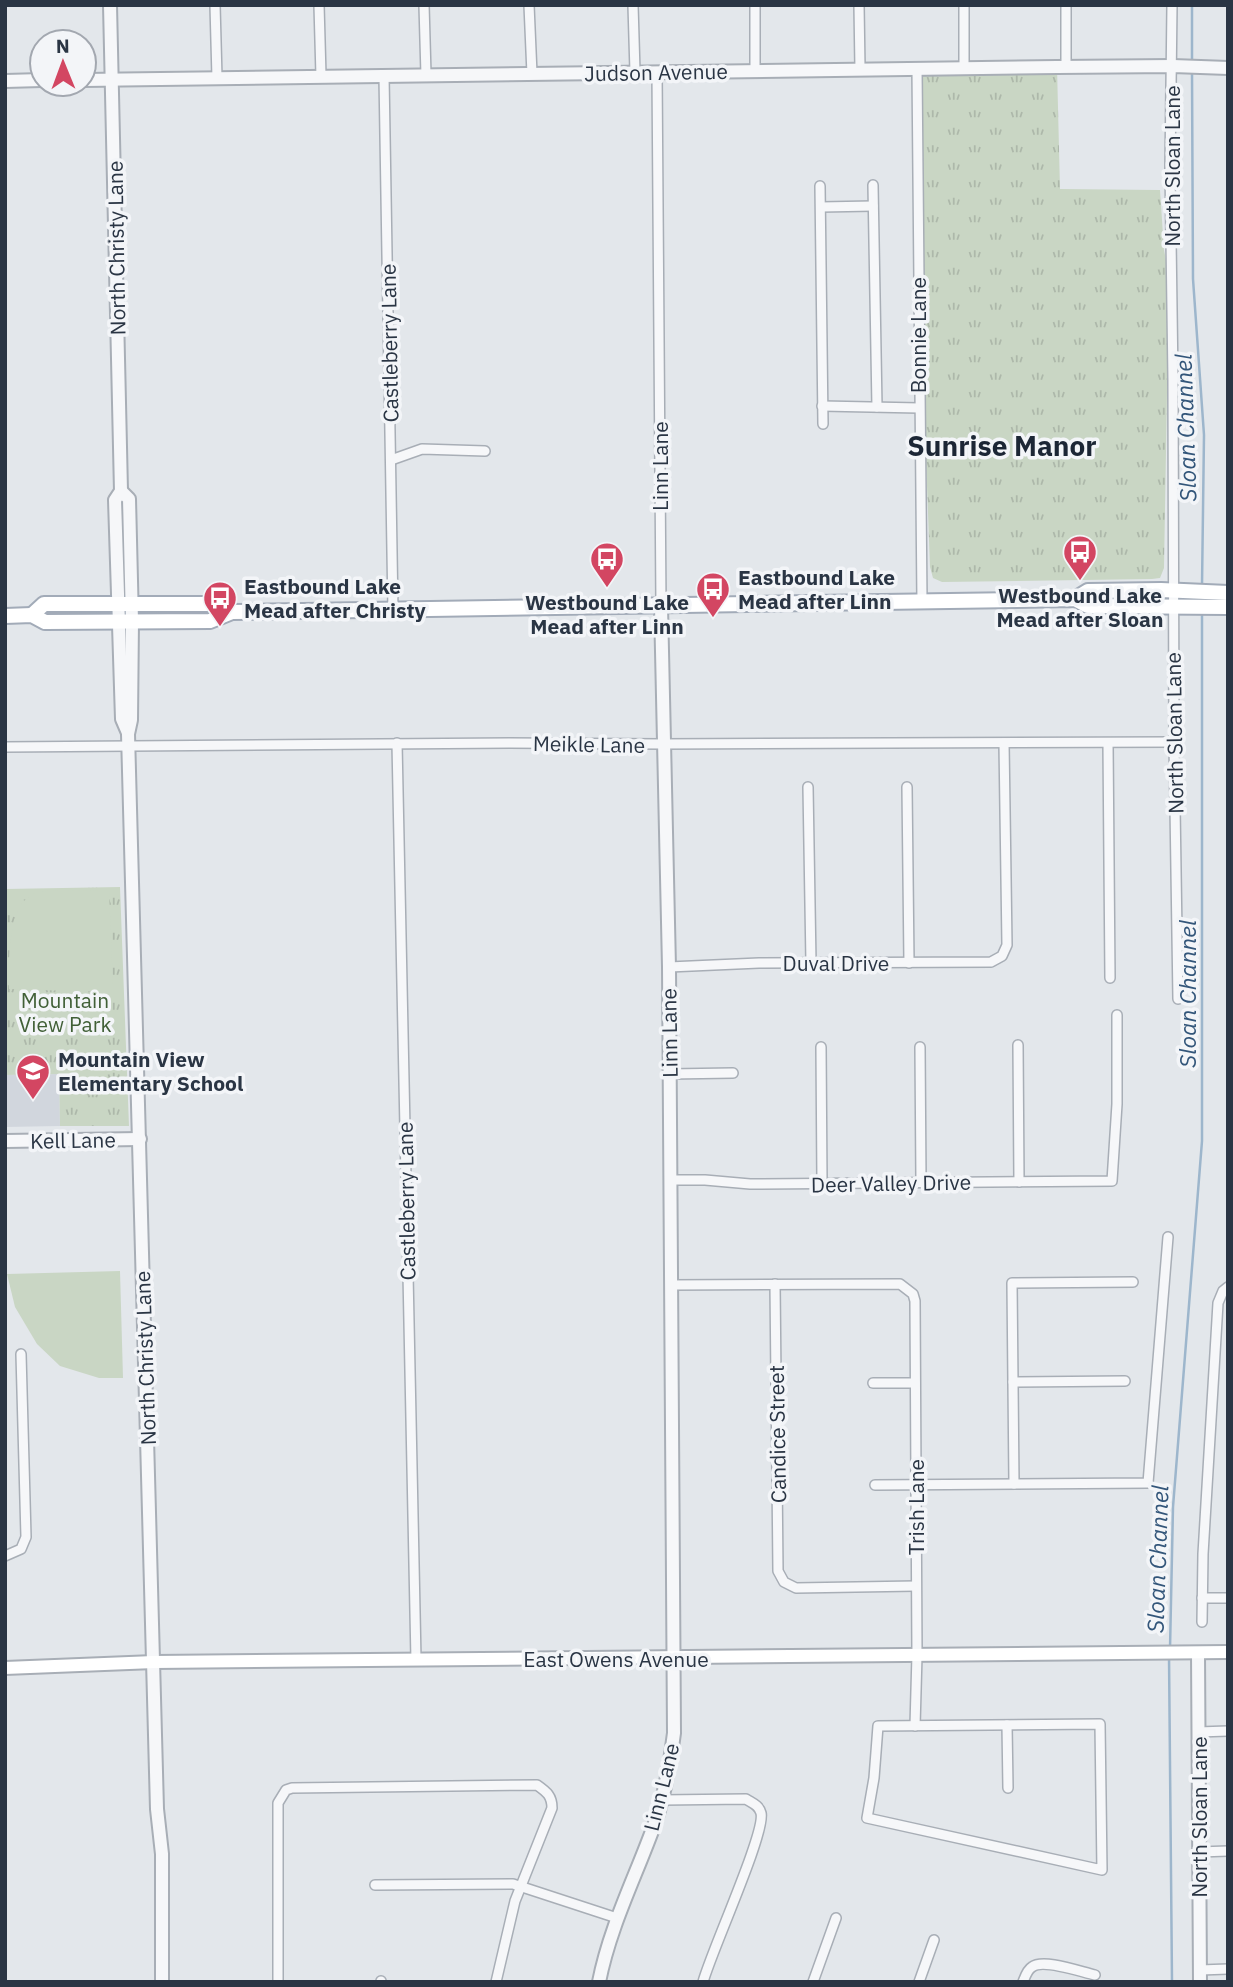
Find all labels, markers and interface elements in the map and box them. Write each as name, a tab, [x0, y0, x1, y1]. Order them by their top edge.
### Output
north arrow	[28, 28, 98, 98]
text: N	[56, 34, 70, 58]
street label: Judson Avenue	[584, 57, 728, 87]
street label: North Sloan Lane	[1158, 85, 1186, 247]
street label: North Christy Lane	[100, 160, 132, 336]
street label: Castleberry Lane	[374, 263, 404, 423]
street label: Bonnie Lane	[904, 277, 932, 393]
water label: Sloan Channel	[1167, 353, 1203, 502]
street label: Linn Lane	[646, 421, 674, 511]
district label: Sunrise Manor	[907, 427, 1097, 464]
bus stop icon: Westbound Lake Mead after Sloan	[1061, 533, 1099, 582]
bus stop icon: Westbound Lake Mead after Linn	[588, 540, 626, 589]
place label: Eastbound Lake Mead after Linn	[738, 563, 895, 615]
bus stop icon: Eastbound Lake Mead after Linn	[694, 570, 732, 619]
place label: Eastbound Lake Mead after Christy	[244, 572, 427, 624]
bus stop icon: Eastbound Lake Mead after Christy	[201, 579, 239, 628]
place label: Westbound Lake Mead after Sloan	[996, 581, 1164, 633]
place label: Westbound Lake Mead after Linn	[525, 588, 689, 640]
street label: North Sloan Lane	[1159, 652, 1189, 814]
street label: Meikle Lane	[533, 729, 645, 759]
water label: Sloan Channel	[1172, 919, 1202, 1068]
street label: Duval Drive	[783, 949, 889, 977]
park label: Mountain View Park	[18, 986, 112, 1038]
street label: Linn Lane	[654, 988, 684, 1078]
place label: Mountain View Elementary School	[58, 1045, 243, 1097]
school or university icon: Mountain View Elementary School	[14, 1052, 52, 1101]
street label: Castleberry Lane	[391, 1121, 421, 1281]
street label: Kell Lane	[30, 1125, 116, 1155]
street label: Deer Valley Drive	[811, 1168, 971, 1198]
street label: North Christy Lane	[128, 1270, 162, 1446]
street label: Candice Street	[762, 1365, 792, 1503]
street label: Trish Lane	[902, 1459, 930, 1555]
water label: Sloan Channel	[1139, 1484, 1175, 1633]
street label: East Owens Avenue	[523, 1645, 709, 1673]
street label: North Sloan Lane	[1185, 1736, 1213, 1898]
street label: Linn Lane	[637, 1740, 685, 1834]

